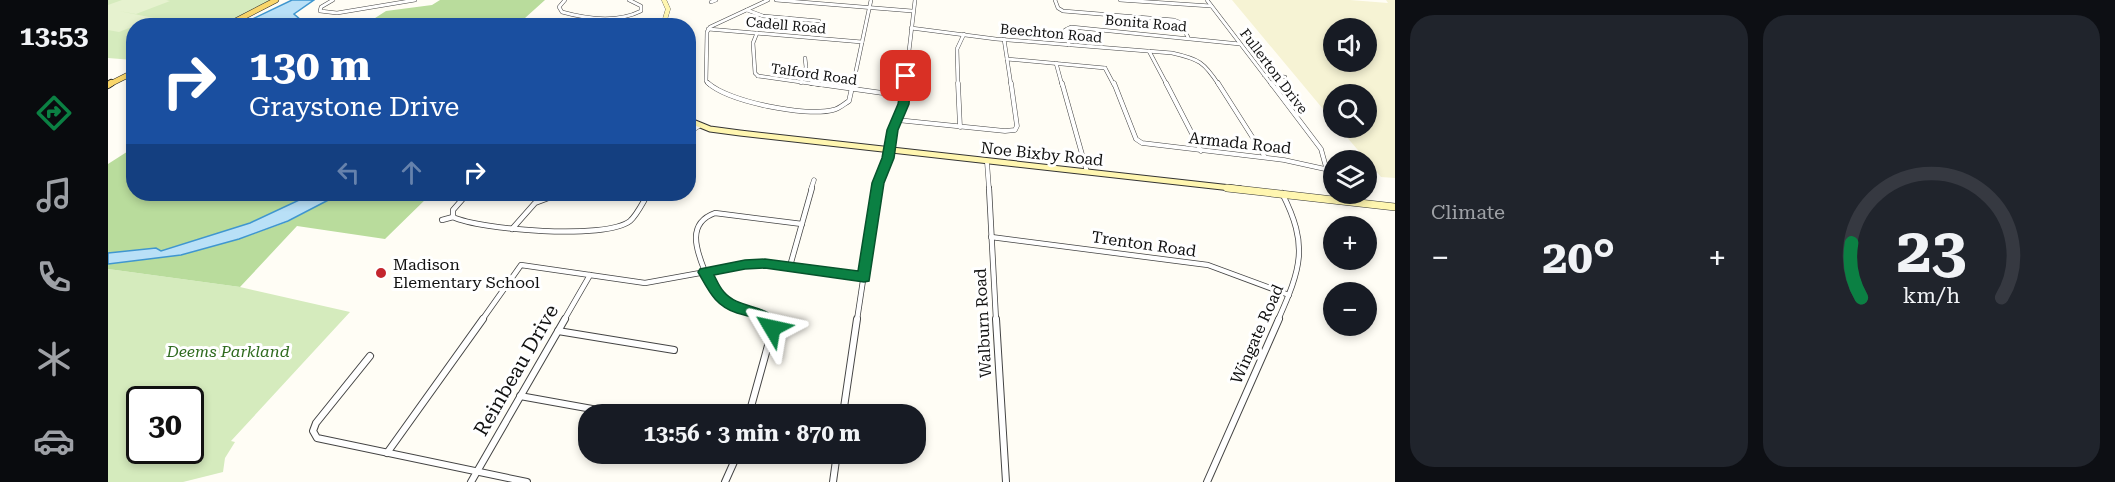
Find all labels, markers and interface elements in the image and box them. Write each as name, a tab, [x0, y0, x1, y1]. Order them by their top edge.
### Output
street label: Bonita Road	[1104, 11, 1188, 35]
street label: Cadell Road	[745, 14, 827, 36]
map controls	[1323, 18, 1377, 336]
button: sound	[1323, 18, 1377, 72]
text: 13:53	[20, 20, 88, 52]
street label: Beechton Road	[999, 21, 1103, 45]
street label: Fullerton Drive	[1237, 25, 1311, 117]
text: 130 m	[249, 41, 371, 90]
icon: right	[150, 42, 228, 120]
pin	[880, 50, 931, 101]
icon: arrive	[889, 59, 922, 92]
street label: Talford Road	[770, 60, 858, 88]
button: search	[1323, 84, 1377, 138]
text: Graystone Drive	[249, 91, 459, 123]
icon: directions	[33, 92, 75, 134]
street label: Armada Road	[1188, 128, 1292, 158]
street label: Noe Bixby Road	[980, 138, 1104, 170]
button: layers	[1323, 150, 1377, 204]
icon: left	[332, 156, 365, 189]
icon: ahead	[395, 156, 428, 189]
icon: right	[458, 156, 491, 189]
icon: music	[33, 174, 75, 216]
text: Climate	[1431, 200, 1505, 224]
text: 23	[1896, 214, 1966, 287]
button: +	[1323, 216, 1377, 270]
street label: Trenton Road	[1090, 227, 1198, 261]
text: 20°	[1542, 231, 1615, 284]
text: −	[1431, 238, 1449, 277]
text: +	[1708, 238, 1727, 277]
place label: Madison Elementary School	[393, 255, 540, 292]
icon: phone	[33, 256, 75, 298]
marker: Madison Elementary School	[374, 266, 388, 280]
street label: Walburn Road	[971, 268, 995, 378]
street label: Wingate Road	[1227, 281, 1287, 387]
button: −	[1323, 282, 1377, 336]
text: km/h	[1903, 283, 1960, 308]
position arrow	[740, 296, 804, 360]
street label: Reinbeau Drive	[469, 300, 563, 440]
icon: climate	[33, 338, 75, 380]
park label: Deems Parkland	[165, 342, 290, 361]
speed limit sign: 30	[126, 386, 204, 464]
icon: car	[33, 420, 75, 462]
text: 13:56 · 3 min · 870 m	[643, 421, 861, 446]

